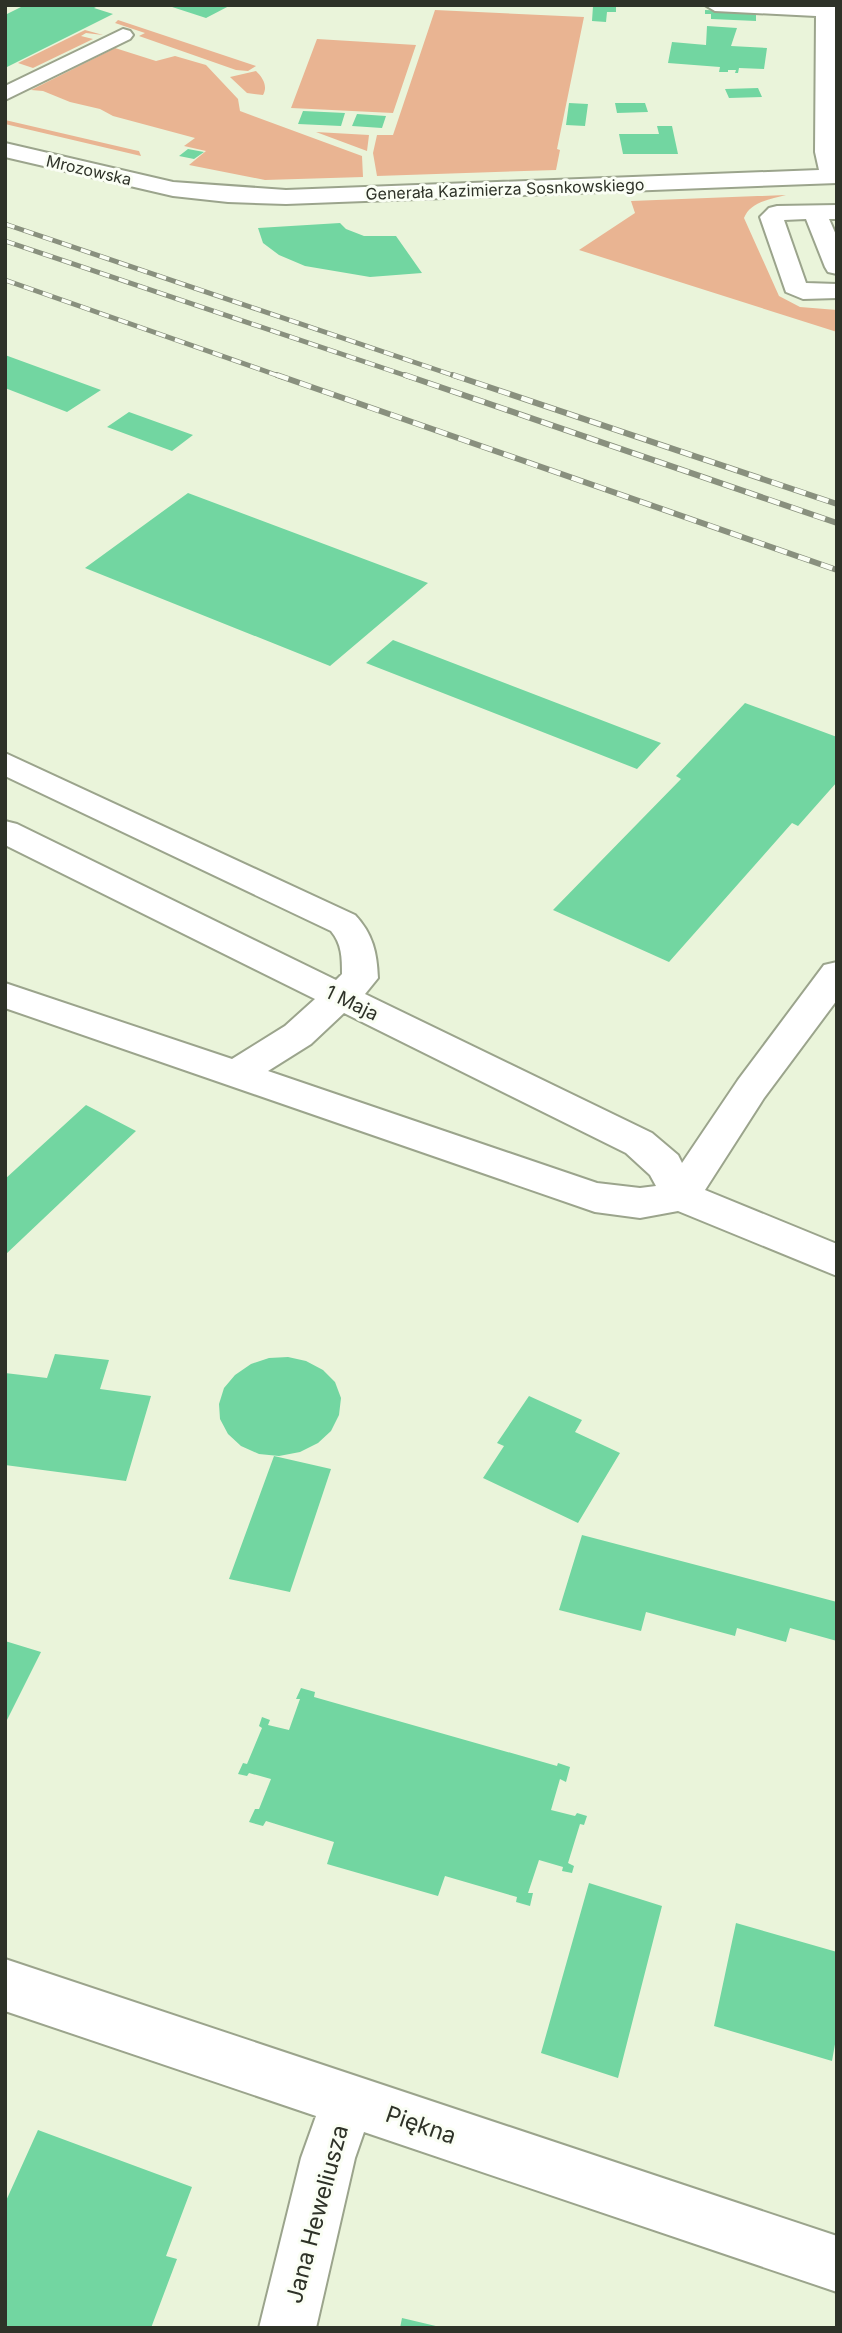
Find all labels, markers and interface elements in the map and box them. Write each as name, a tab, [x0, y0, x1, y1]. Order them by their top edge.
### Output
street label: Mrozowska	[44, 150, 134, 190]
street label: Generała Kazimierza Sosnkowskiego	[365, 174, 645, 204]
street label: 1 Maja	[322, 980, 382, 1026]
street label: Piękna	[382, 2100, 460, 2150]
street label: Jana Heweliusza	[280, 2122, 354, 2306]

